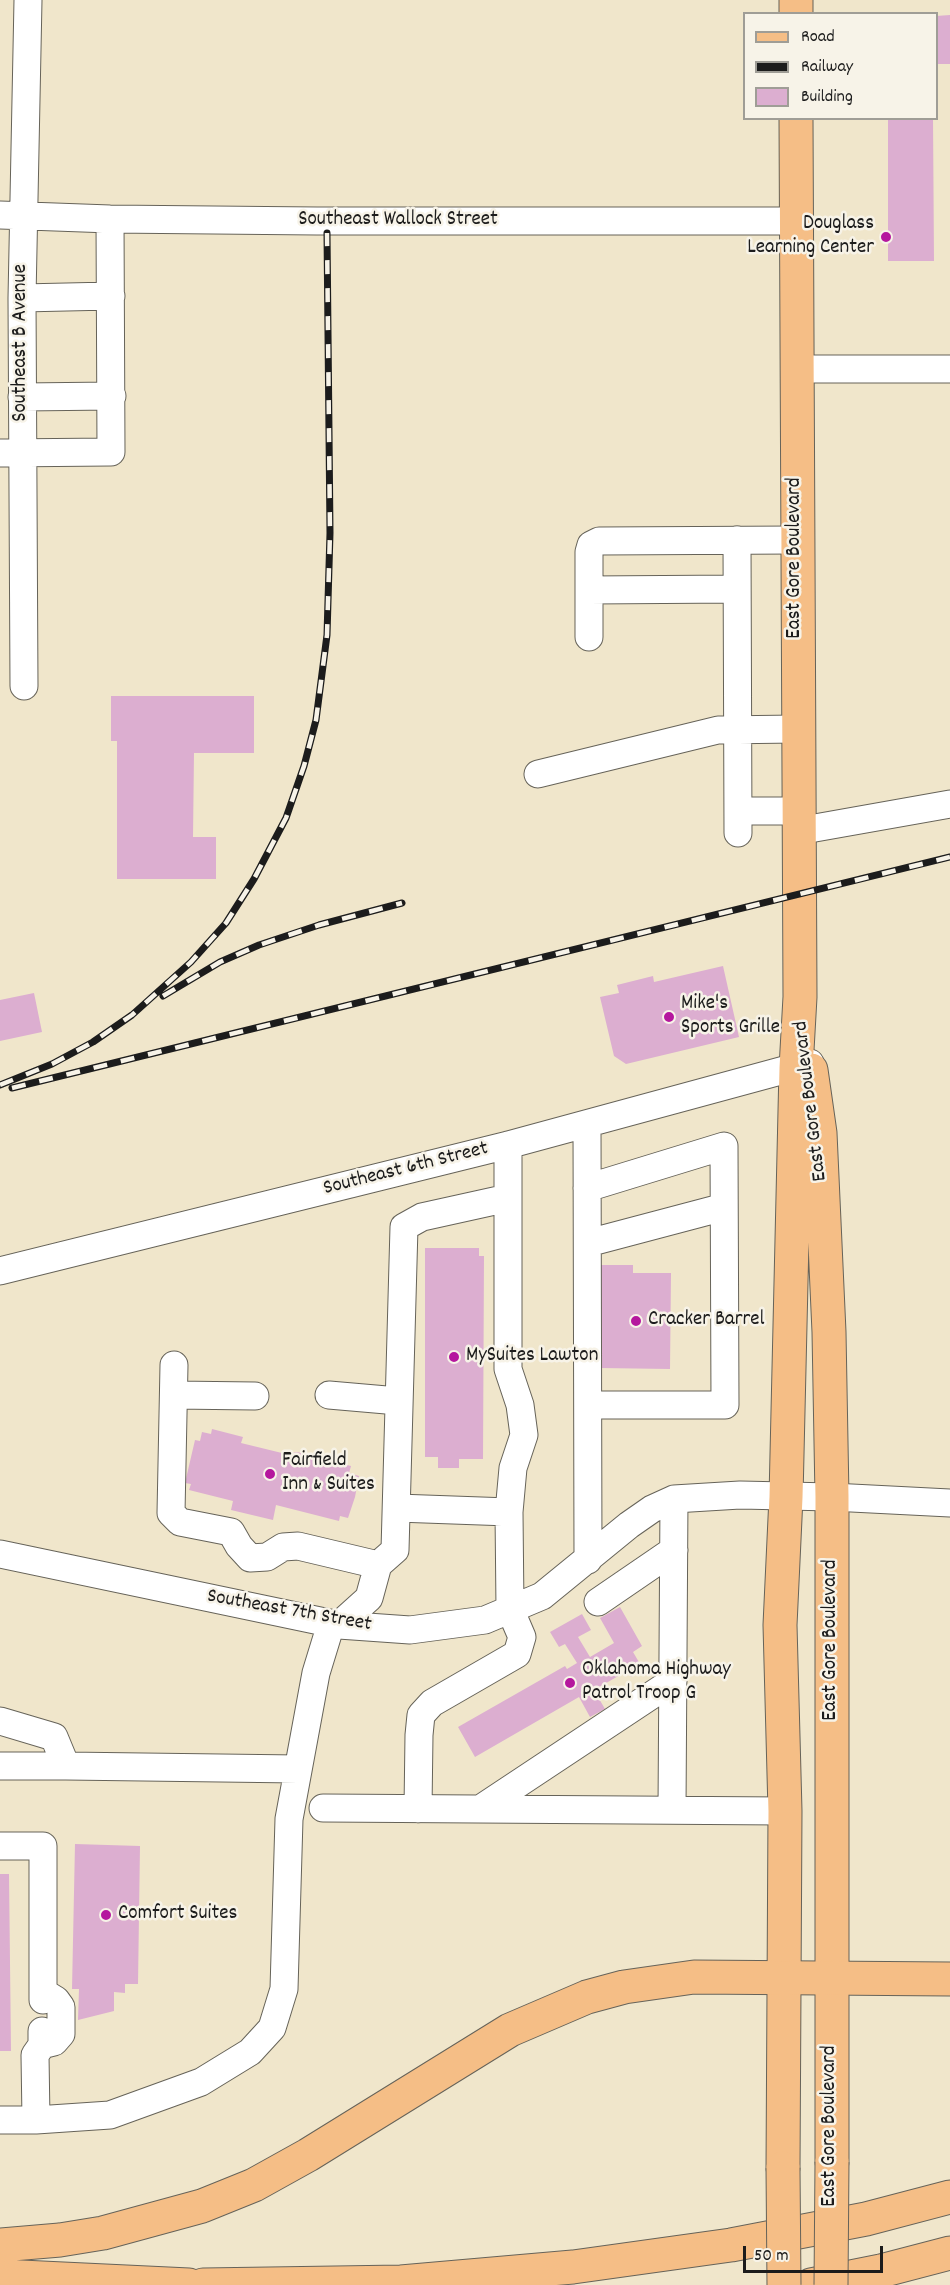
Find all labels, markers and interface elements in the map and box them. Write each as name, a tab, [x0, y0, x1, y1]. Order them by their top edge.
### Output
legend	[743, 12, 938, 120]
text: Road	[801, 25, 835, 50]
text: Railway	[801, 55, 853, 80]
text: Building	[801, 85, 853, 110]
street label: Southeast Wallock Street	[298, 208, 498, 234]
place label: Douglass Learning Center	[747, 212, 874, 262]
marker: Douglass Learning Center	[879, 230, 893, 244]
street label: Southeast B Avenue	[9, 264, 35, 422]
street label: East Gore Boulevard	[783, 477, 809, 639]
place label: Mike's Sports Grille	[681, 992, 780, 1042]
marker: Mike's Sports Grille	[662, 1010, 676, 1024]
street label: East Gore Boulevard	[790, 1019, 834, 1183]
street label: Southeast 6th Street	[321, 1137, 491, 1203]
place label: Cracker Barrel	[648, 1308, 765, 1334]
marker: Cracker Barrel	[629, 1314, 643, 1328]
place label: MySuites Lawton	[466, 1344, 598, 1370]
marker: MySuites Lawton	[447, 1350, 461, 1364]
place label: Fairfield Inn & Suites	[282, 1449, 375, 1499]
marker: Fairfield Inn & Suites	[263, 1467, 277, 1481]
street label: East Gore Boulevard	[819, 1559, 845, 1721]
street label: Southeast 7th Street	[205, 1585, 373, 1639]
place label: Oklahoma Highway Patrol Troop G	[582, 1658, 731, 1708]
marker: Oklahoma Highway Patrol Troop G	[563, 1676, 577, 1690]
place label: Comfort Suites	[118, 1902, 237, 1928]
marker: Comfort Suites	[99, 1908, 113, 1922]
street label: East Gore Boulevard	[818, 2045, 844, 2207]
scale bar	[746, 2234, 886, 2272]
text: 50 m	[754, 2244, 789, 2269]

